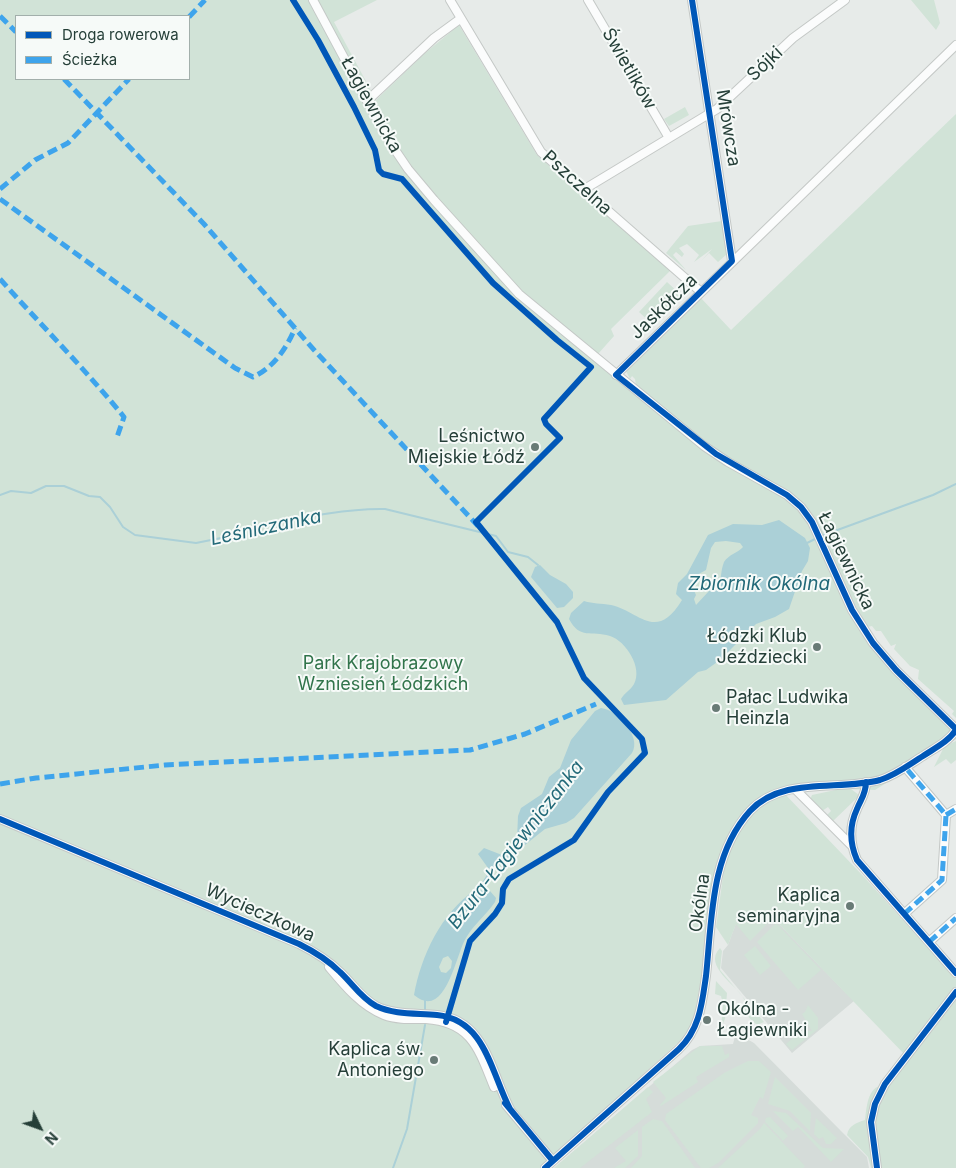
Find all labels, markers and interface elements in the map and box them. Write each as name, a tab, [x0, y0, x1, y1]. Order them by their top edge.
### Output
legend	[15, 15, 190, 80]
street label: Świetlików	[597, 24, 661, 114]
text: Droga rowerowa	[62, 25, 179, 44]
street label: Sójki	[743, 42, 787, 86]
text: Ścieżka	[62, 50, 117, 69]
street label: Łagiewnicka	[336, 53, 406, 157]
street label: Mrówcza	[711, 88, 745, 168]
street label: Pszczelna	[538, 146, 616, 220]
street label: Jaskółcza	[626, 270, 702, 344]
place label: Leśnictwo Miejskie Łódź	[408, 426, 525, 468]
marker: Leśnictwo Miejskie Łódź	[529, 441, 541, 453]
water label: Leśniczanka	[208, 505, 324, 551]
street label: Łagiewnicka	[813, 508, 879, 614]
water label: Zbiornik Okólna	[688, 573, 830, 595]
place label: Łódzki Klub Jeździecki	[707, 626, 807, 669]
marker: Łódzki Klub Jeździecki	[811, 641, 823, 653]
park label: Park Krajobrazowy Wzniesień Łódzkich	[298, 653, 468, 696]
place label: Pałac Ludwika Heinzla	[726, 687, 848, 730]
marker: Pałac Ludwika Heinzla	[710, 702, 722, 714]
water label: Bzura-Łagiewniczanka	[443, 756, 589, 934]
street label: Okólna	[685, 872, 715, 934]
street label: Wycieczkowa	[202, 879, 318, 947]
place label: Kaplica seminaryjna	[737, 885, 840, 928]
marker: Kaplica seminaryjna	[844, 900, 856, 912]
place label: Okólna - Łagiewniki	[717, 999, 807, 1042]
marker: Okólna - Łagiewniki	[701, 1014, 713, 1026]
place label: Kaplica św. Antoniego	[328, 1039, 424, 1082]
marker: Kaplica św. Antoniego	[428, 1054, 440, 1066]
north arrow	[15, 1103, 65, 1153]
text: N	[42, 1129, 61, 1148]

